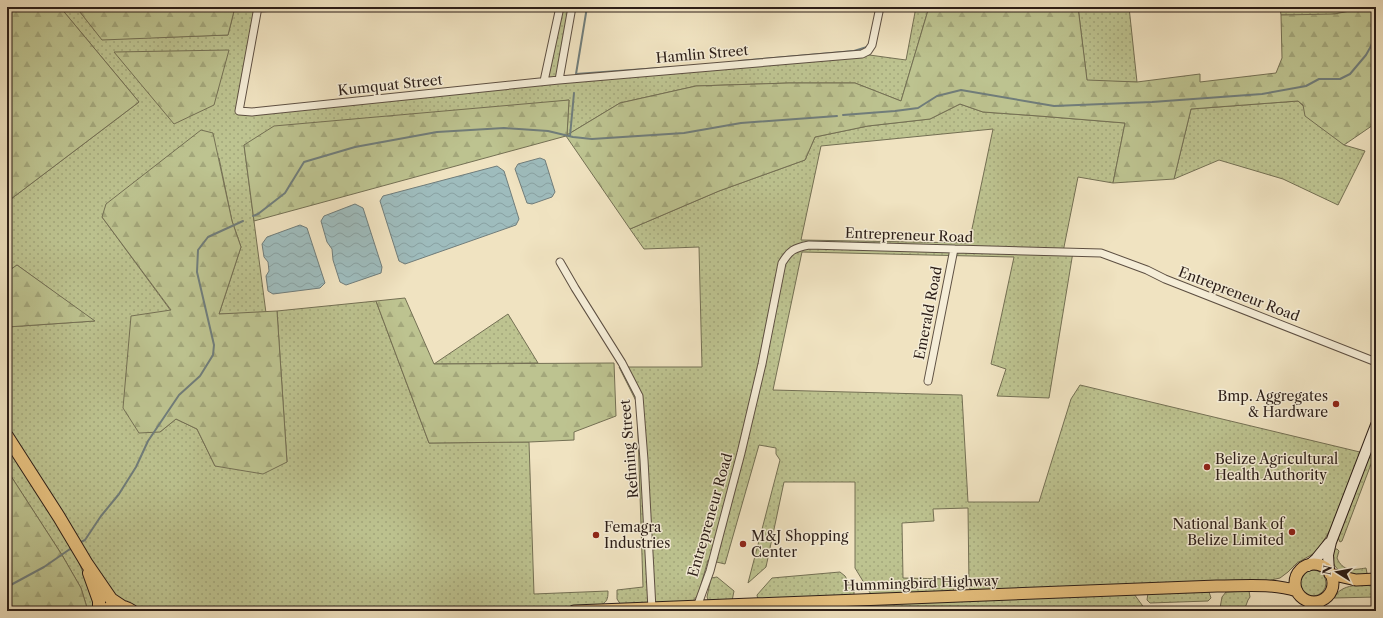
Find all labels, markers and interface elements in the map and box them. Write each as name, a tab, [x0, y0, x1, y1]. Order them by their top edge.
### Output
street label: Hamlin Street	[655, 41, 749, 67]
street label: Kumquat Street	[337, 71, 443, 99]
street label: Entrepreneur Road	[845, 224, 974, 246]
street label: Entrepreneur Road	[1176, 263, 1303, 326]
street label: Emerald Road	[910, 264, 946, 361]
place label: Bmp. Aggregates & Hardware	[1218, 387, 1328, 421]
street label: Refining Street	[616, 399, 642, 499]
marker: Bmp. Aggregates & Hardware	[1331, 399, 1341, 409]
street label: Entrepreneur Road	[684, 450, 736, 579]
place label: Belize Agricultural Health Authority	[1215, 450, 1338, 484]
marker: Belize Agricultural Health Authority	[1202, 462, 1212, 472]
place label: National Bank of Belize Limited	[1173, 515, 1286, 549]
place label: Femagra Industries	[604, 518, 670, 552]
place label: M&J Shopping Center	[751, 527, 849, 561]
marker: National Bank of Belize Limited	[1287, 527, 1297, 537]
marker: Femagra Industries	[591, 530, 601, 540]
marker: M&J Shopping Center	[738, 539, 748, 549]
north arrow	[1317, 552, 1357, 592]
text: N	[1319, 564, 1335, 576]
street label: Hummingbird Highway	[843, 571, 999, 595]

